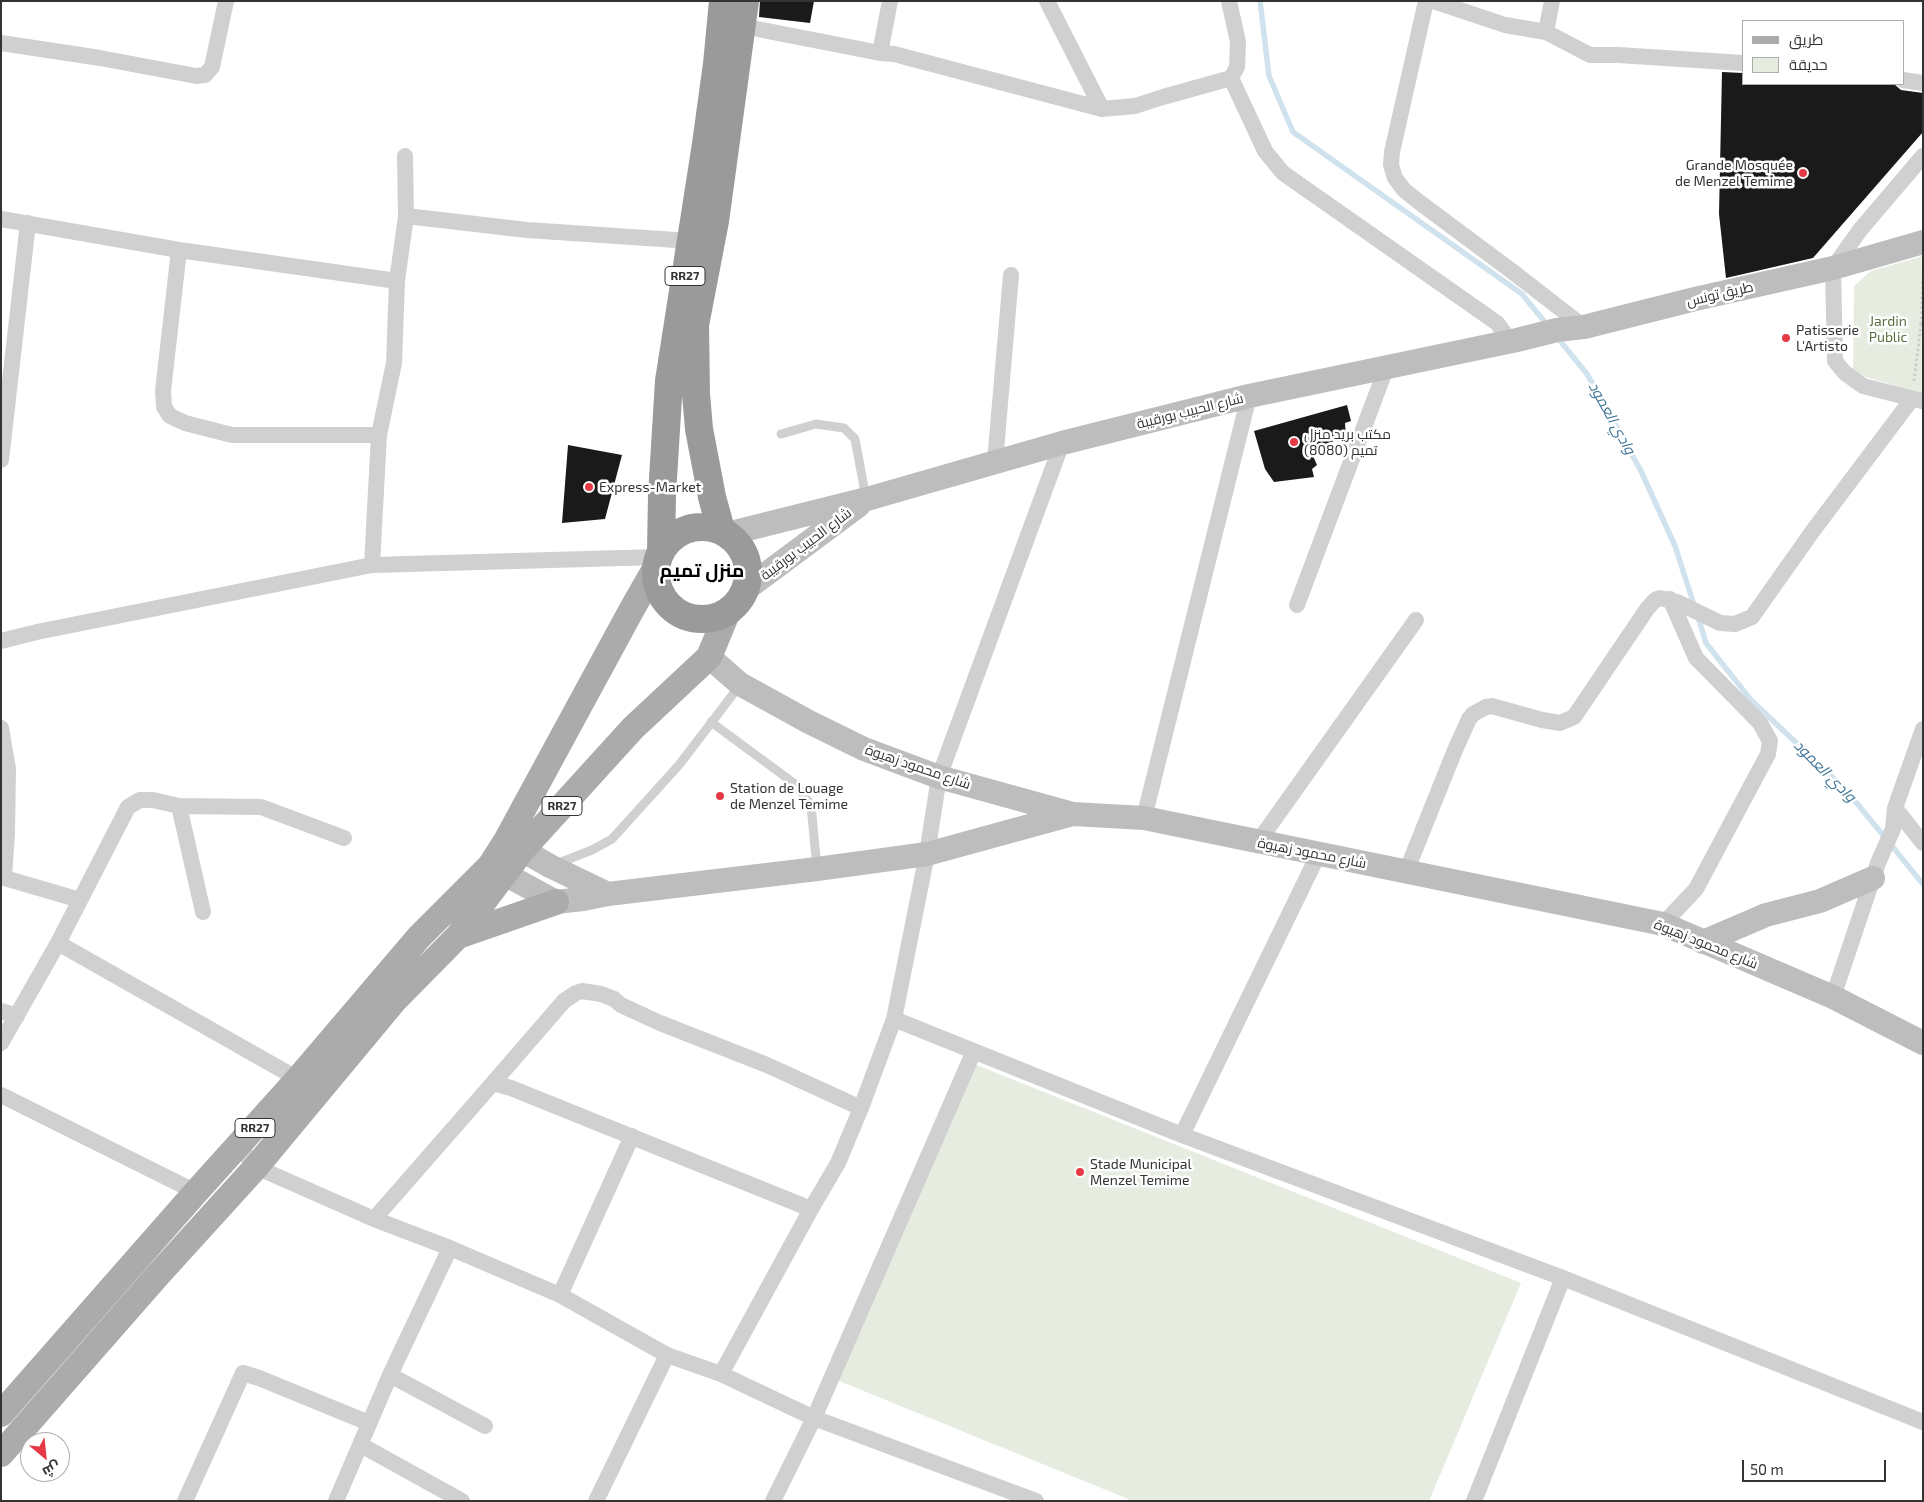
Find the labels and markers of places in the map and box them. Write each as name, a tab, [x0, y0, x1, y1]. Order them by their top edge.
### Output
place label: Grande Mosquée de Menzel Temime	[1675, 157, 1793, 190]
marker: Grande Mosquée de Menzel Temime	[1797, 167, 1809, 179]
place label: Patisserie L'Artisto	[1796, 322, 1859, 354]
marker: Patisserie L'Artisto	[1780, 332, 1792, 344]
place label: مكتب بريد منزل تميم (8080)	[1304, 426, 1391, 458]
marker: مكتب بريد منزل تميم (8080)	[1288, 436, 1300, 448]
place label: Express-Market	[599, 479, 701, 495]
marker: Express-Market	[583, 481, 595, 493]
place label: Station de Louage de Menzel Temime	[730, 780, 848, 812]
marker: Station de Louage de Menzel Temime	[714, 790, 726, 802]
place label: Stade Municipal Menzel Temime	[1090, 1156, 1192, 1188]
marker: Stade Municipal Menzel Temime	[1074, 1166, 1086, 1178]

